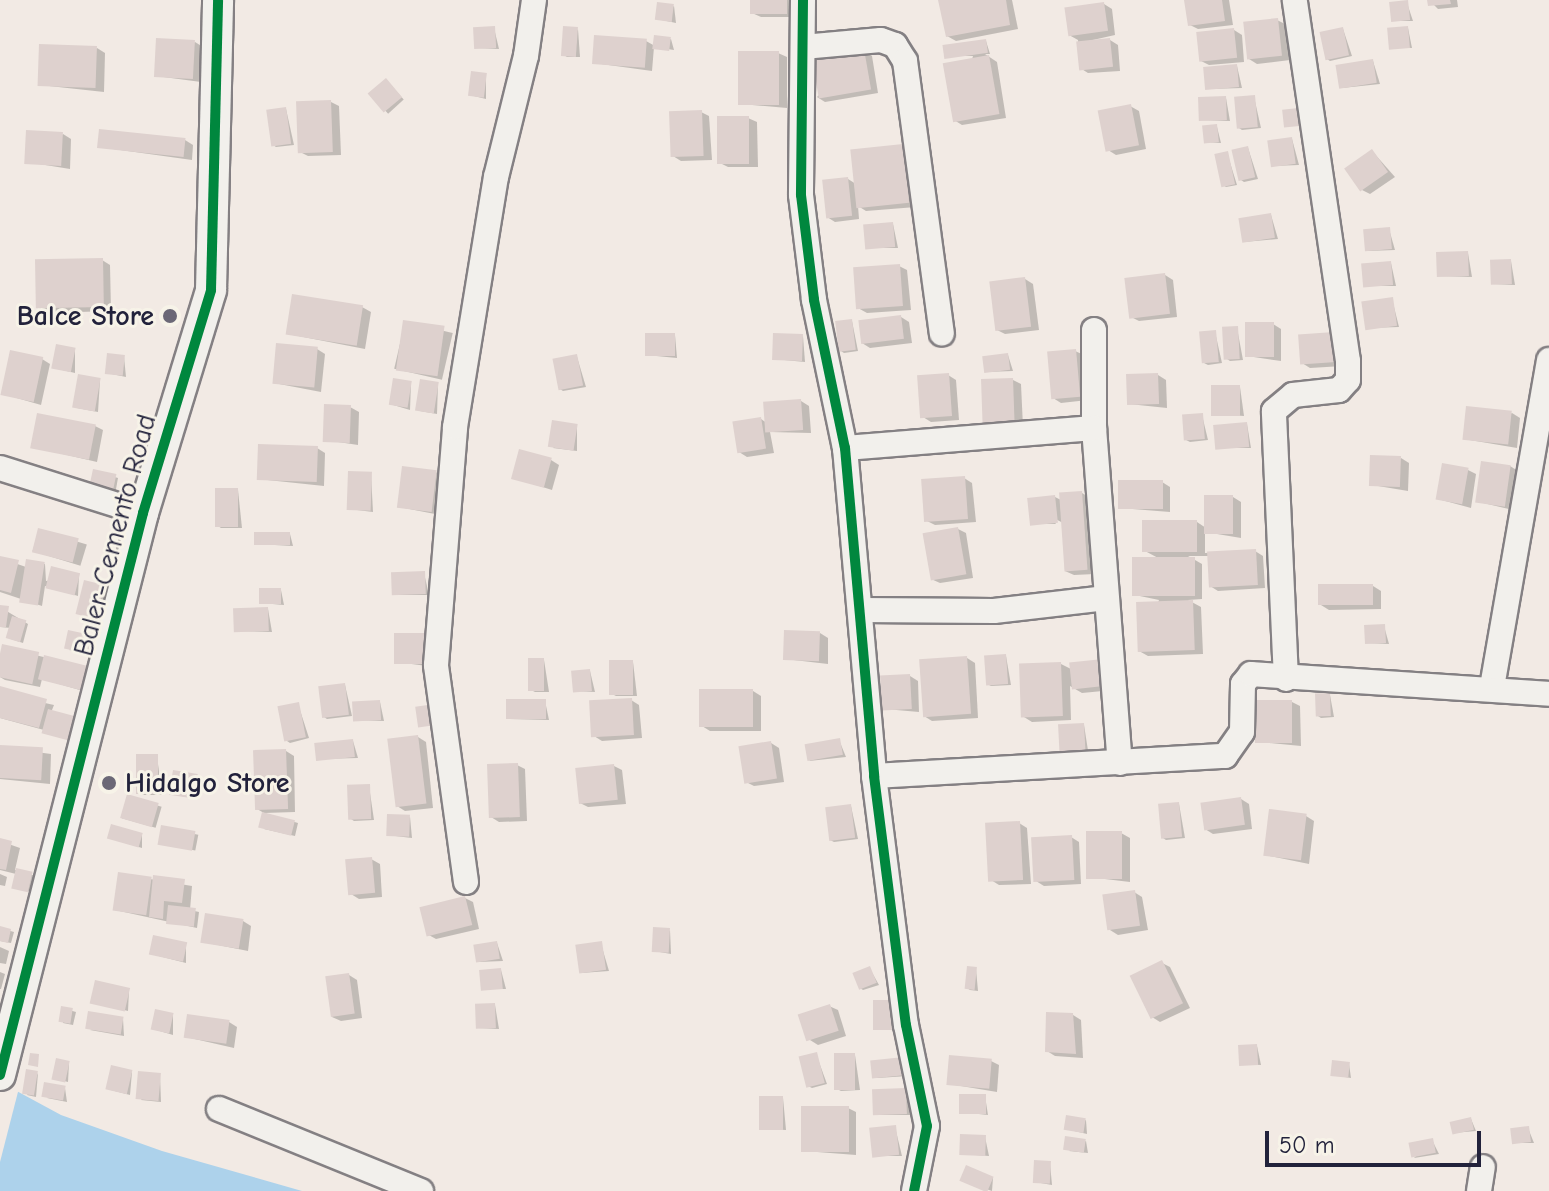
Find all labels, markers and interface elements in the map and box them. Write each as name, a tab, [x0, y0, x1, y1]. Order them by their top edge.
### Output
place label: Balce Store	[17, 299, 154, 333]
marker: Balce Store	[161, 307, 179, 325]
street label: Baler-Cemento Road	[67, 410, 163, 660]
place label: Hidalgo Store	[125, 766, 289, 800]
marker: Hidalgo Store	[100, 774, 118, 792]
scale bar	[1269, 1115, 1485, 1165]
text: 50 m	[1279, 1131, 1335, 1159]

